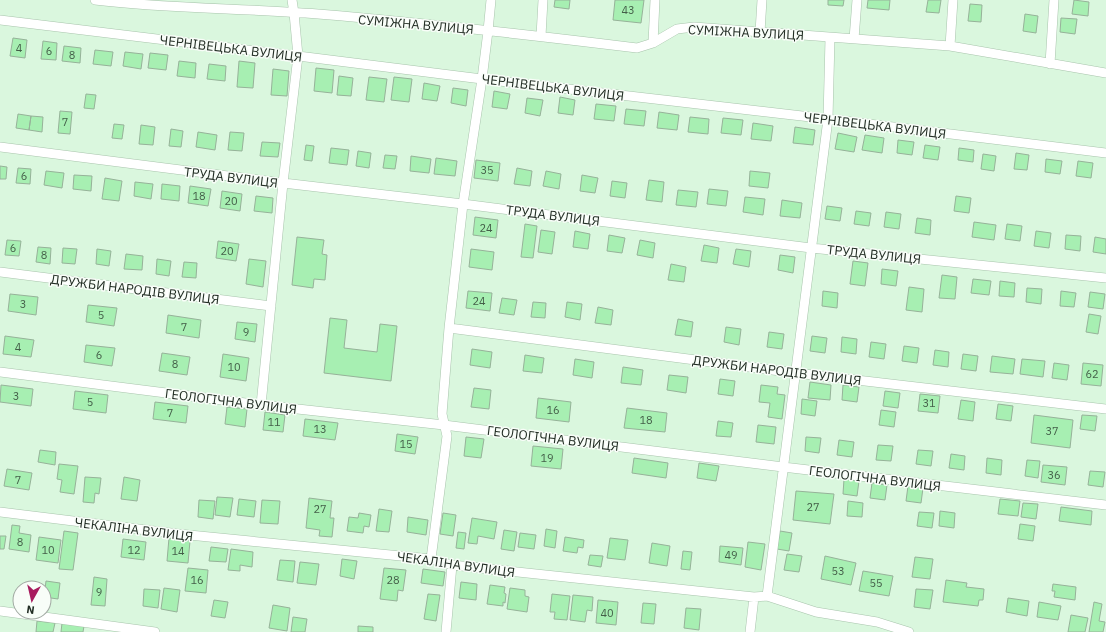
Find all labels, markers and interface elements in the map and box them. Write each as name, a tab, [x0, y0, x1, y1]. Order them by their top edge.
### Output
house number: 43	[621, 3, 635, 17]
street label: СУМІЖНА ВУЛИЦЯ	[357, 11, 475, 38]
street label: СУМІЖНА ВУЛИЦЯ	[688, 21, 804, 44]
street label: ЧЕРНІВЕЦЬКА ВУЛИЦЯ	[159, 31, 303, 66]
house number: 4	[16, 41, 23, 55]
house number: 6	[46, 44, 52, 58]
house number: 8	[69, 48, 75, 62]
street label: ЧЕРНІВЕЦЬКА ВУЛИЦЯ	[481, 70, 625, 105]
street label: ЧЕРНІВЕЦЬКА ВУЛИЦЯ	[803, 108, 947, 143]
house number: 7	[62, 115, 68, 129]
street label: ТРУДА ВУЛИЦЯ	[183, 163, 279, 192]
house number: 35	[480, 163, 494, 177]
house number: 6	[21, 169, 27, 183]
house number: 18	[192, 189, 206, 203]
house number: 20	[224, 194, 238, 208]
street label: ТРУДА ВУЛИЦЯ	[505, 201, 601, 230]
house number: 24	[479, 221, 493, 235]
house number: 6	[10, 241, 16, 255]
street label: ТРУДА ВУЛИЦЯ	[826, 241, 922, 268]
house number: 20	[220, 244, 234, 258]
house number: 8	[41, 248, 47, 262]
street label: ДРУЖБИ НАРОДІВ ВУЛИЦЯ	[50, 271, 220, 308]
house number: 24	[472, 294, 486, 308]
house number: 3	[20, 297, 26, 311]
house number: 5	[98, 308, 104, 322]
house number: 7	[181, 320, 187, 334]
house number: 9	[243, 325, 249, 339]
house number: 4	[15, 340, 22, 354]
house number: 6	[96, 348, 102, 362]
street label: ДРУЖБИ НАРОДІВ ВУЛИЦЯ	[692, 352, 862, 389]
house number: 8	[172, 357, 178, 371]
house number: 10	[227, 360, 241, 374]
house number: 62	[1085, 367, 1099, 381]
street label: ГЕОЛОГІЧНА ВУЛИЦЯ	[164, 385, 298, 418]
house number: 3	[13, 389, 19, 403]
house number: 5	[87, 395, 93, 409]
house number: 31	[922, 396, 936, 410]
house number: 16	[546, 403, 560, 417]
house number: 7	[167, 406, 173, 420]
house number: 18	[639, 413, 653, 427]
house number: 11	[267, 415, 281, 429]
house number: 13	[313, 422, 327, 436]
street label: ГЕОЛОГІЧНА ВУЛИЦЯ	[486, 422, 620, 455]
house number: 37	[1045, 424, 1059, 438]
house number: 15	[399, 437, 413, 451]
house number: 19	[540, 451, 554, 465]
street label: ГЕОЛОГІЧНА ВУЛИЦЯ	[808, 462, 942, 495]
house number: 36	[1047, 468, 1061, 482]
house number: 7	[15, 473, 21, 487]
house number: 27	[806, 500, 820, 514]
house number: 27	[313, 502, 327, 516]
street label: ЧЕКАЛІНА ВУЛИЦЯ	[74, 514, 194, 545]
house number: 8	[17, 535, 23, 549]
house number: 10	[41, 543, 55, 557]
house number: 12	[127, 543, 141, 557]
house number: 14	[171, 544, 185, 558]
street label: ЧЕКАЛІНА ВУЛИЦЯ	[396, 548, 516, 581]
house number: 49	[724, 548, 738, 562]
house number: 53	[831, 564, 845, 578]
house number: 16	[190, 573, 204, 587]
house number: 28	[386, 573, 400, 587]
house number: 55	[869, 576, 883, 590]
north arrow	[12, 580, 52, 620]
house number: 9	[96, 585, 102, 599]
text: N	[26, 602, 36, 617]
house number: 40	[600, 606, 614, 620]

